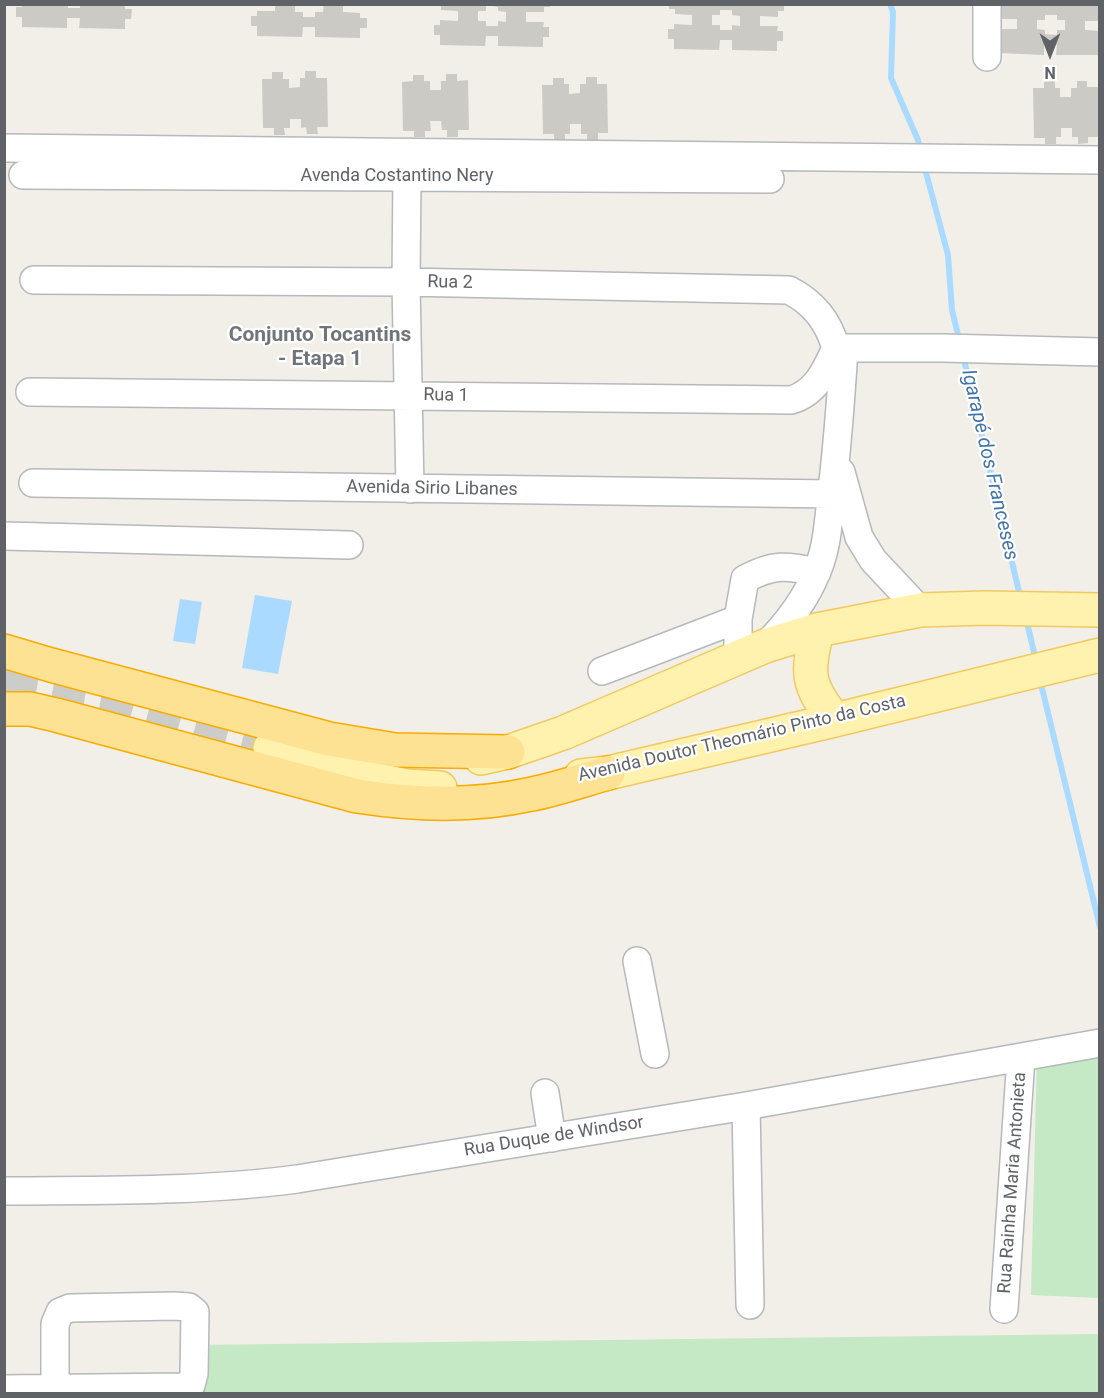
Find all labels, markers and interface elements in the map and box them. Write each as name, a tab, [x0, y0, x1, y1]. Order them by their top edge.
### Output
north arrow	[1020, 24, 1080, 84]
text: N	[1044, 63, 1056, 82]
street label: Avenda Costantino Nery	[301, 165, 493, 187]
street label: Rua 2	[427, 272, 473, 294]
district label: Conjunto Tocantins - Etapa 1	[229, 323, 411, 373]
water label: Igarapé dos Franceses	[955, 367, 1023, 563]
street label: Rua 1	[423, 385, 469, 407]
street label: Avenida Sirio Libanes	[346, 477, 518, 501]
street label: Avenida Doutor Theomário Pinto da Costa	[576, 691, 908, 787]
street label: Rua Rainha Maria Antonieta	[994, 1071, 1032, 1295]
street label: Rua Duque de Windsor	[463, 1112, 645, 1162]

